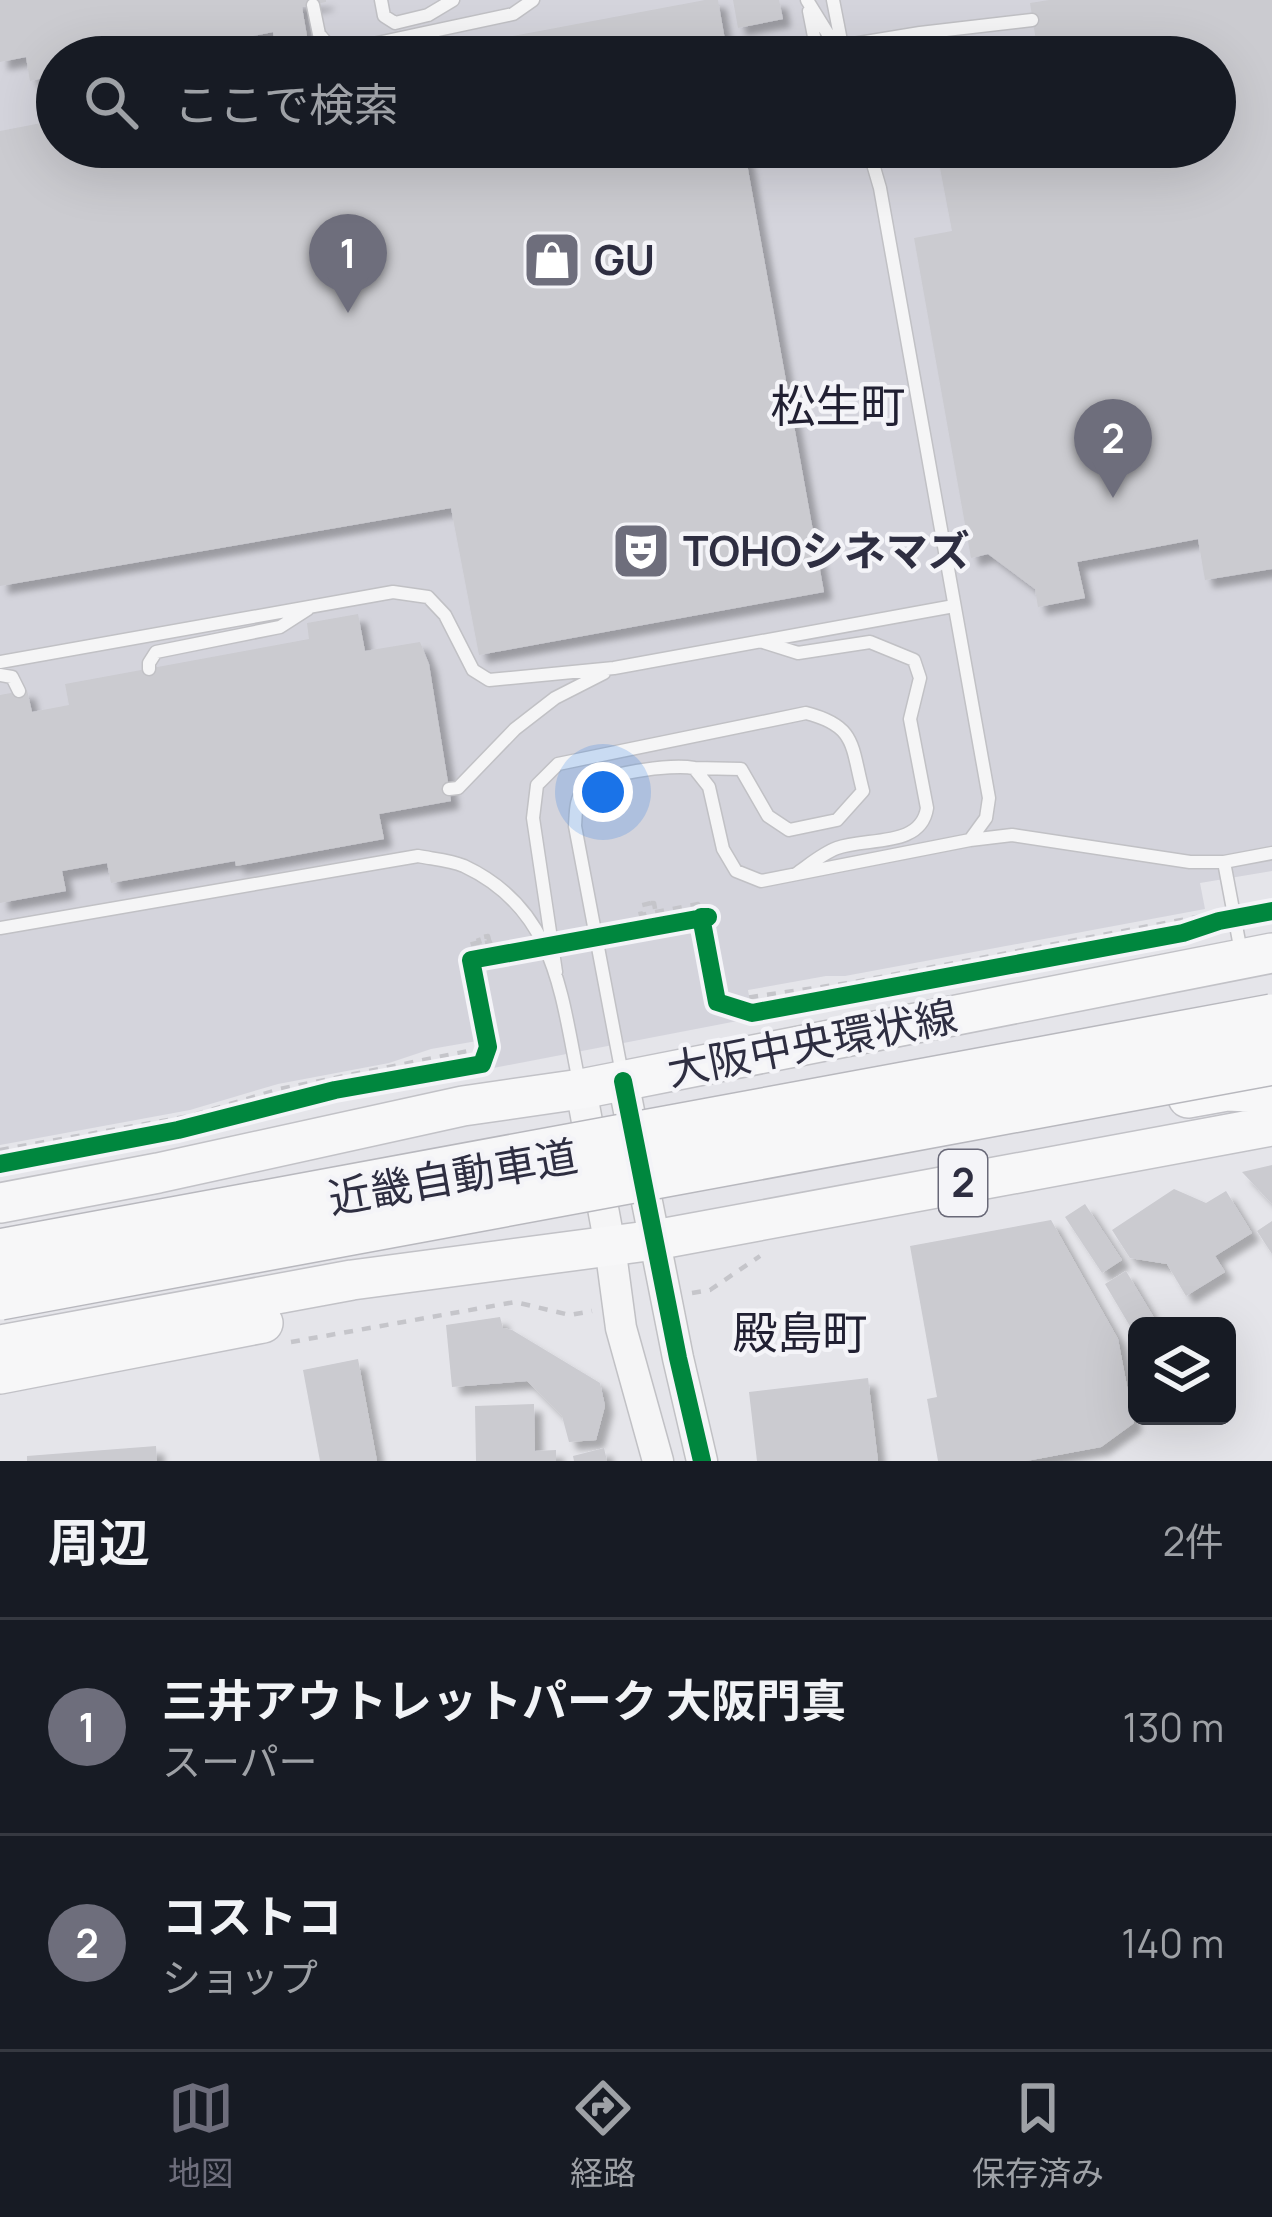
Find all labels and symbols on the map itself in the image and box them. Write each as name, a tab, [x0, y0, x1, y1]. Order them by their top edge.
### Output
pin: 1	[309, 214, 387, 313]
shop icon: GU	[521, 229, 583, 291]
place label: GU	[594, 230, 655, 288]
district label: 松生町	[770, 374, 906, 436]
pin: 2	[1074, 399, 1152, 498]
theatre icon: TOHOシネマズ	[610, 520, 672, 582]
place label: TOHOシネマズ	[683, 521, 970, 579]
your location	[573, 762, 633, 822]
street label: 大阪中央環状線	[662, 986, 962, 1099]
street label: 近畿自動車道	[324, 1126, 582, 1226]
road number: 2	[939, 1150, 987, 1216]
district label: 殿島町	[732, 1301, 868, 1363]

